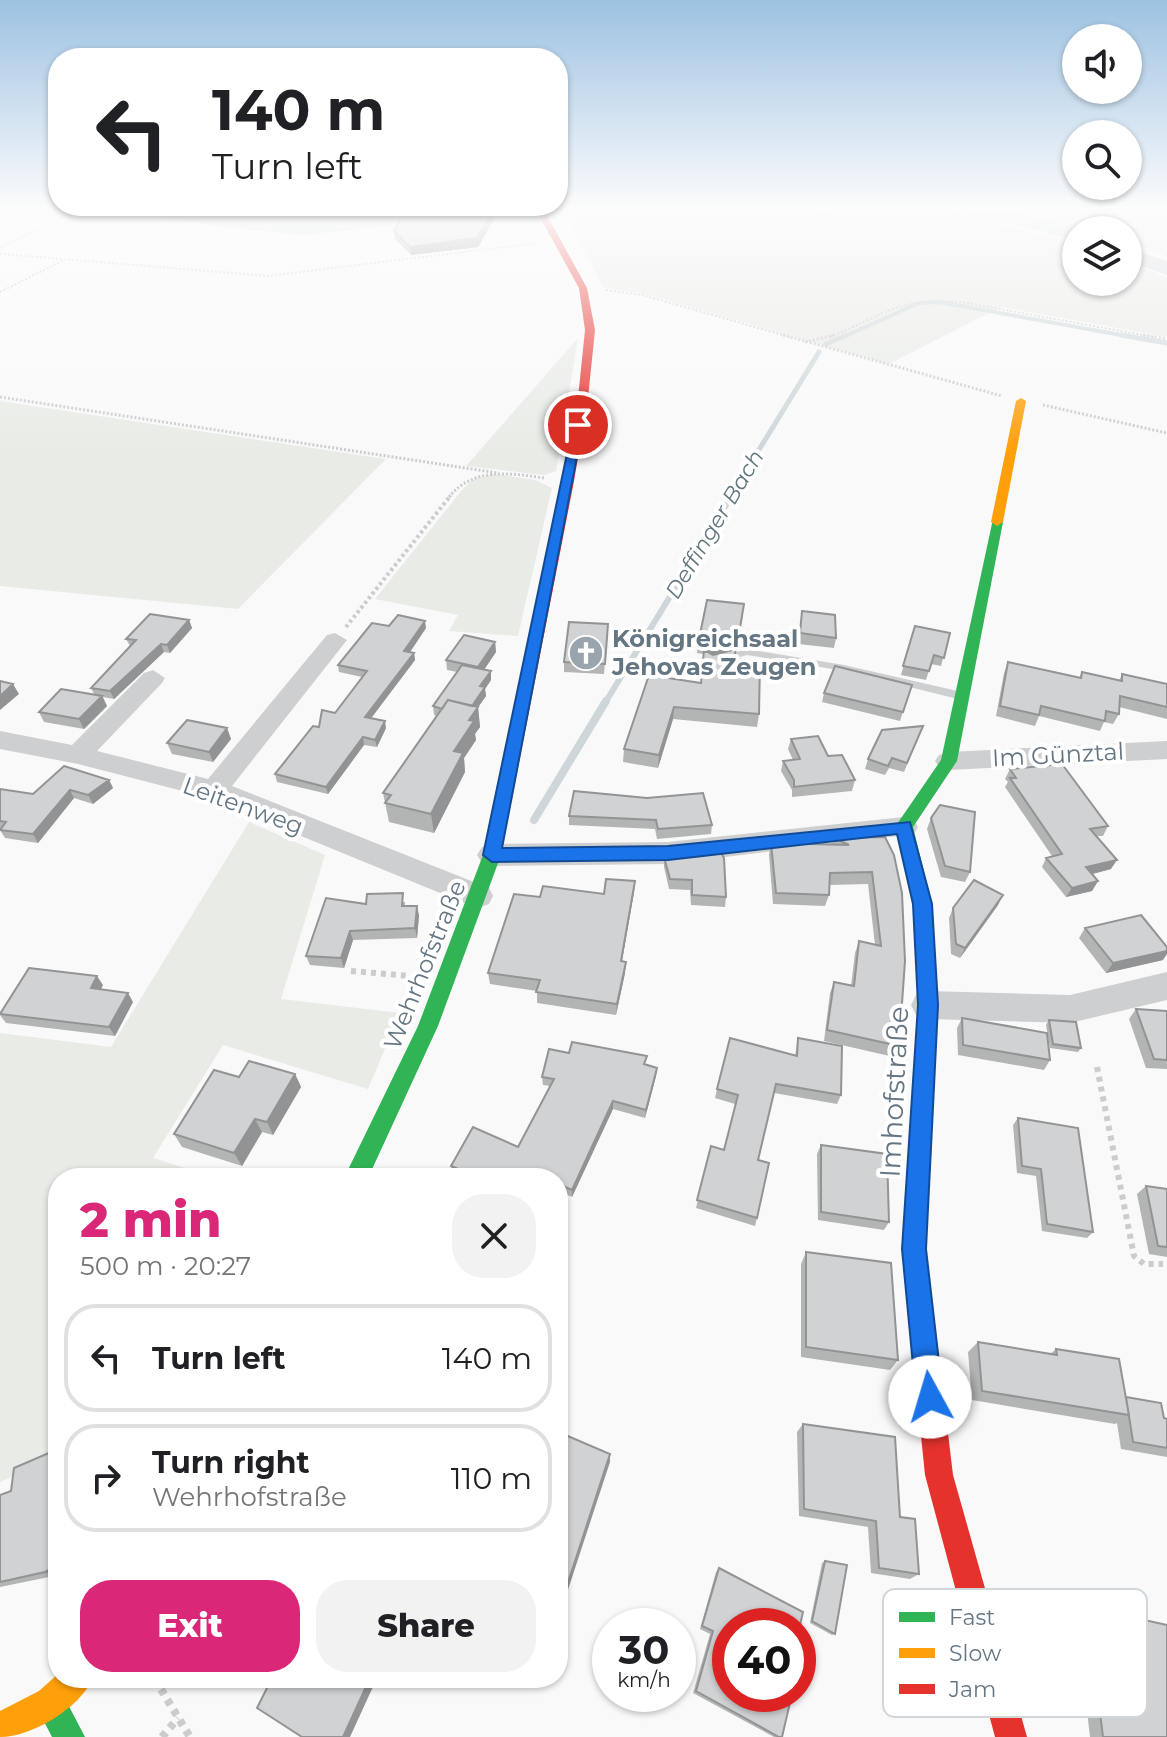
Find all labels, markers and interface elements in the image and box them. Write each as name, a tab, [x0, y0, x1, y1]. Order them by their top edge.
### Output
map controls	[1062, 24, 1142, 296]
button: sound	[1062, 24, 1142, 104]
text: 140 m	[212, 76, 385, 144]
icon: left	[80, 80, 184, 184]
button: search	[1062, 120, 1142, 200]
text: Turn left	[212, 144, 363, 188]
button: layers	[1062, 216, 1142, 296]
pin	[544, 391, 612, 459]
icon: arrive	[556, 403, 600, 447]
water label: Deffinger Bach	[659, 445, 769, 604]
place label: Königreichsaal Jehovas Zeugen	[611, 624, 816, 681]
church icon: Königreichsaal Jehovas Zeugen	[567, 634, 605, 672]
street label: Im Günztal	[991, 737, 1125, 772]
street label: Leitenweg	[179, 770, 307, 841]
street label: Wehrhofstraße	[377, 876, 472, 1054]
street label: Imhofstraße	[873, 1006, 915, 1178]
text: 2 min	[80, 1191, 221, 1249]
button: close	[452, 1194, 536, 1278]
text: 500 m · 20:27	[80, 1250, 251, 1282]
icon: left	[84, 1336, 128, 1380]
text: Turn left	[152, 1340, 285, 1377]
text: 140 m	[442, 1340, 532, 1377]
position arrow	[888, 1355, 972, 1439]
text: Turn right	[152, 1444, 309, 1481]
icon: right	[84, 1456, 128, 1500]
text: 110 m	[451, 1460, 532, 1497]
text: Wehrhofstraße	[152, 1481, 347, 1513]
button: Exit	[80, 1580, 300, 1672]
button: Share	[316, 1580, 536, 1672]
legend	[883, 1589, 1147, 1717]
text: Fast	[949, 1604, 995, 1631]
speed limit sign: 40	[712, 1608, 816, 1712]
text: 30	[619, 1625, 669, 1674]
text: Slow	[949, 1640, 1002, 1667]
text: km/h	[617, 1668, 671, 1692]
text: Jam	[948, 1676, 996, 1703]

